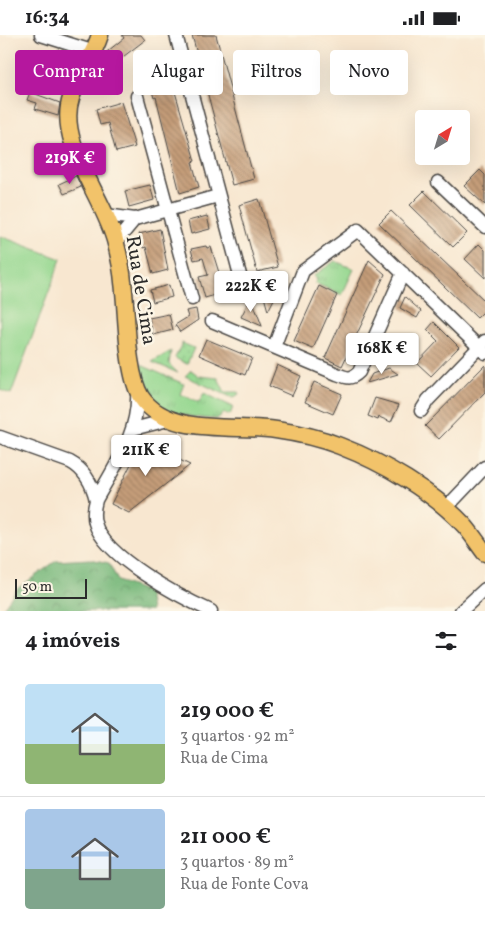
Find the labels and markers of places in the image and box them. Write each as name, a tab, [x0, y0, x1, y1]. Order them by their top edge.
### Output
pin: 219K €	[29, 143, 111, 185]
pin: 222K €	[210, 271, 292, 313]
pin: 168K €	[341, 333, 423, 375]
pin: 211K €	[105, 435, 187, 477]

